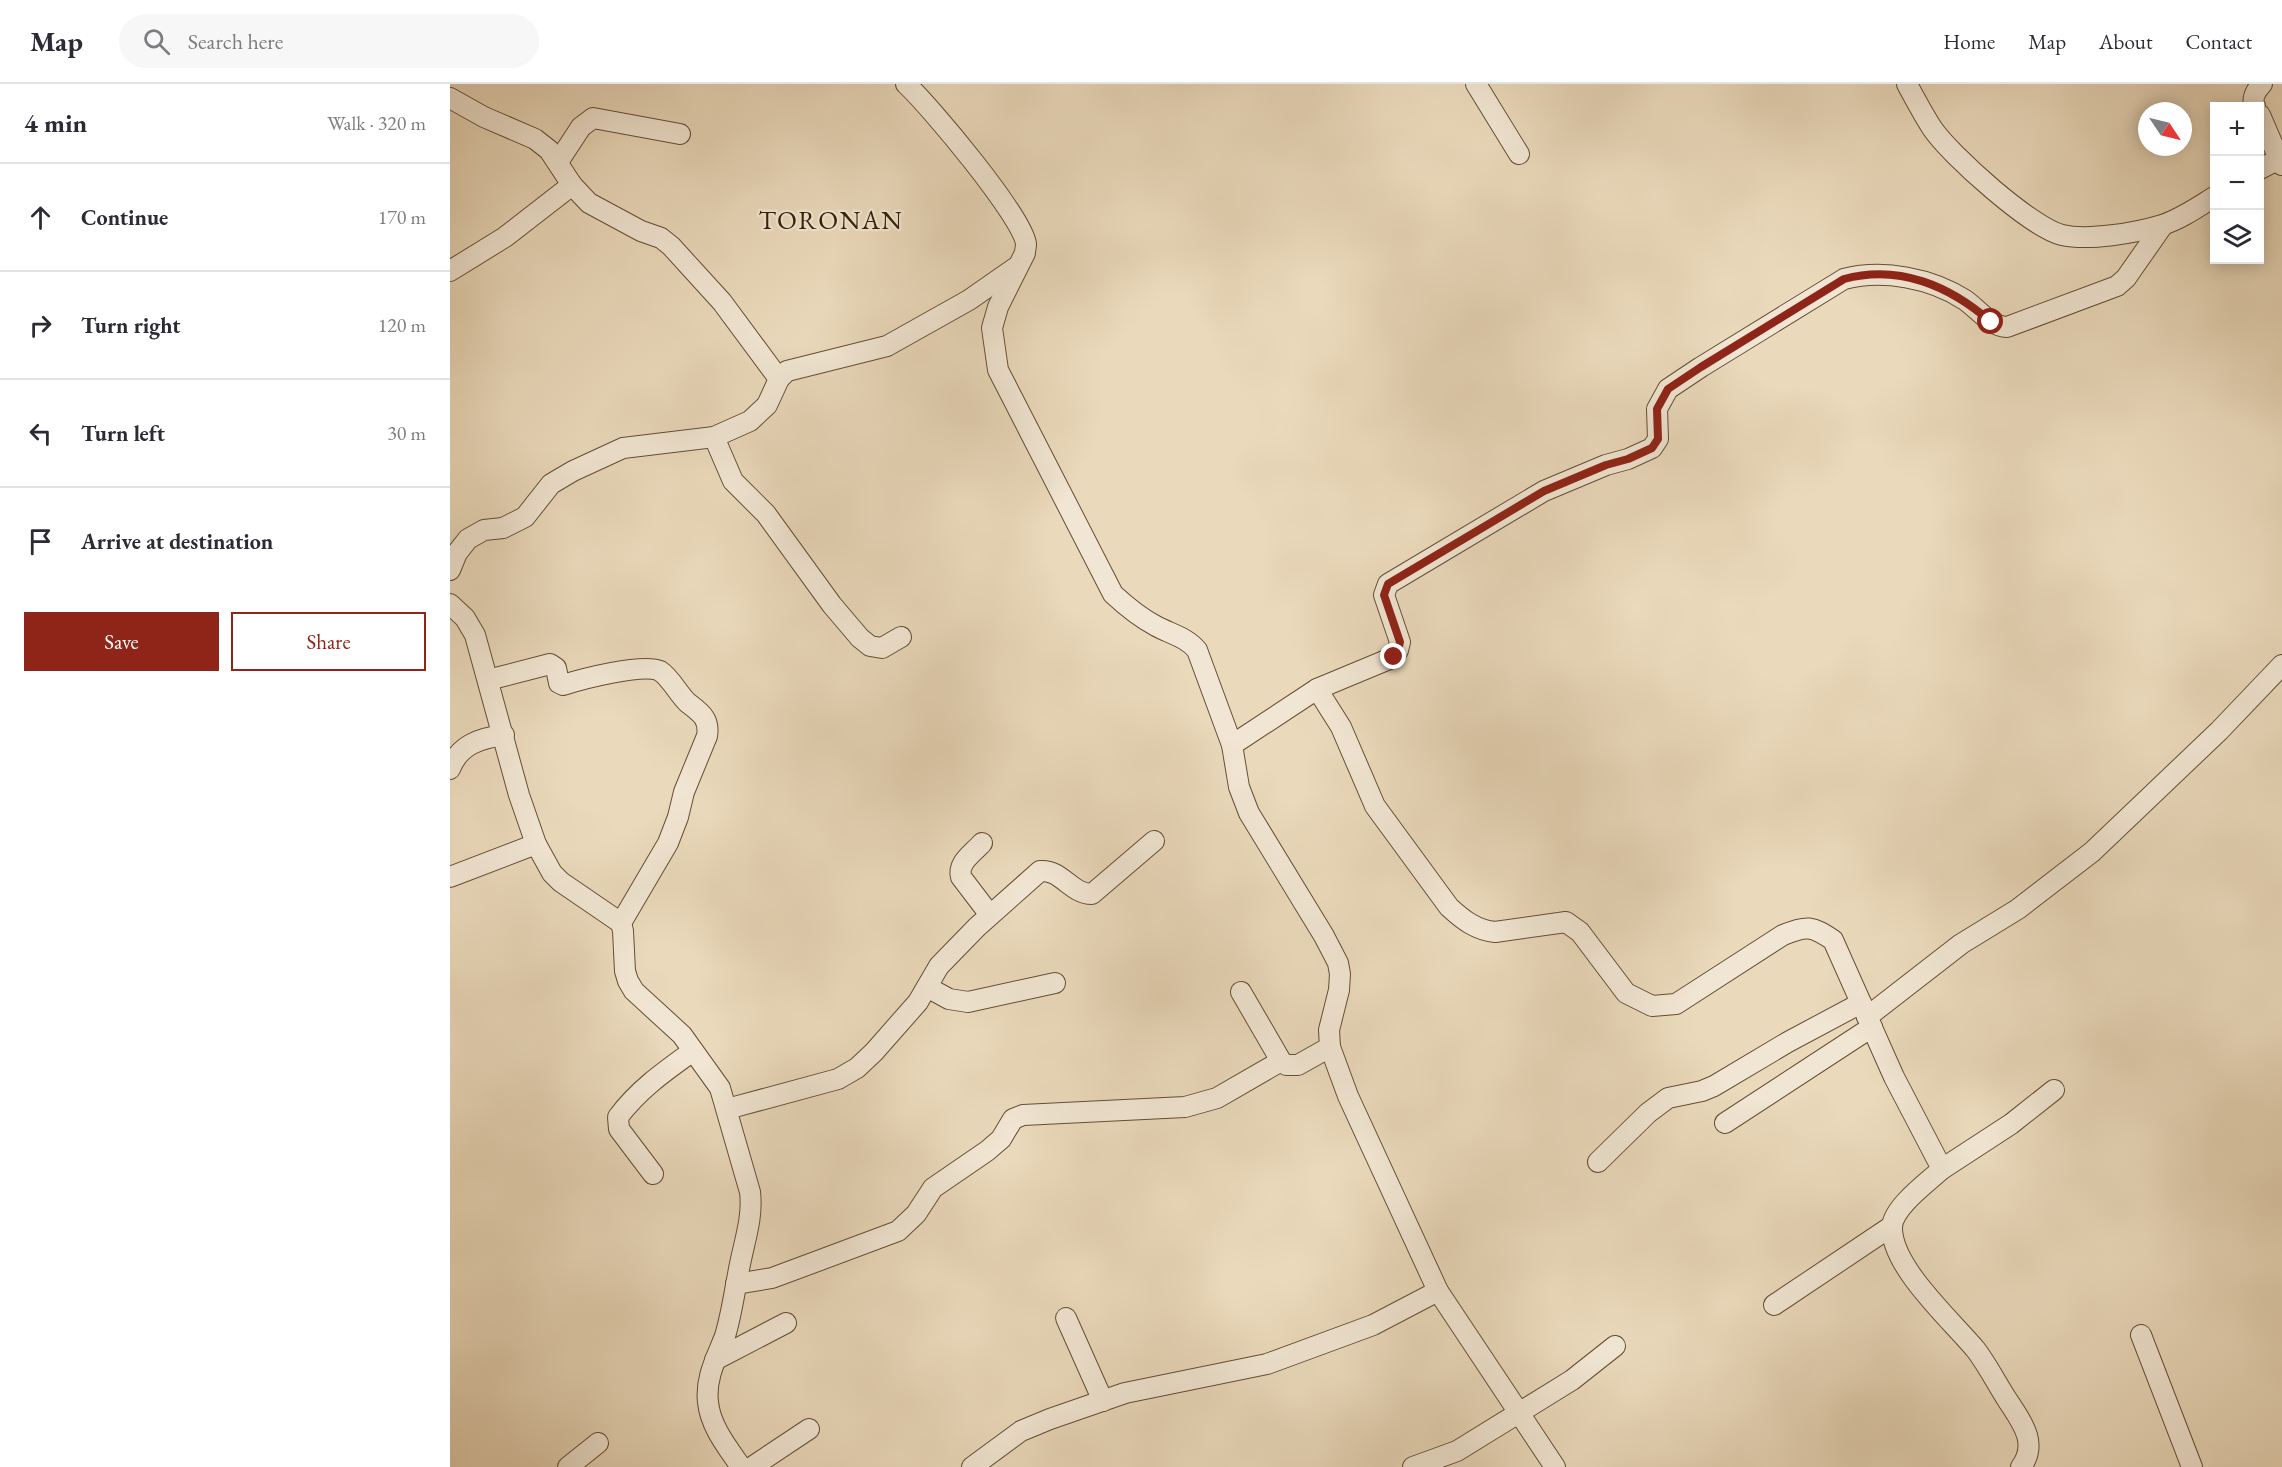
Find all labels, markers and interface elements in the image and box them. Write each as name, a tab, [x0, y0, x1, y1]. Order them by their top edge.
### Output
search box	[119, 14, 539, 68]
text: Map	[30, 23, 83, 59]
icon: search	[140, 25, 173, 58]
text: Search here	[188, 27, 283, 56]
text: Home	[1943, 28, 1995, 55]
text: Map	[2028, 28, 2066, 55]
text: About	[2099, 28, 2152, 55]
text: Contact	[2185, 28, 2252, 55]
north arrow	[2138, 102, 2192, 156]
map controls	[2210, 102, 2264, 264]
button: +	[2210, 102, 2264, 156]
text: 4 min	[24, 106, 87, 140]
text: Walk · 320 m	[327, 110, 426, 136]
button: −	[2210, 156, 2264, 210]
icon: ahead	[24, 201, 57, 234]
text: Continue	[81, 203, 168, 232]
district label: TORONAN	[759, 203, 903, 237]
text: 170 m	[378, 204, 426, 230]
button: layers	[2210, 210, 2264, 264]
route start	[1977, 308, 2003, 334]
icon: right	[24, 309, 57, 342]
text: Turn right	[81, 311, 180, 340]
text: 120 m	[378, 312, 426, 338]
icon: left	[24, 417, 57, 450]
text: Turn left	[81, 419, 165, 448]
text: 30 m	[387, 420, 426, 446]
icon: arrive	[24, 525, 57, 558]
text: Arrive at destination	[81, 527, 273, 556]
button: Save	[24, 612, 219, 671]
button: Share	[231, 612, 426, 671]
route end	[1380, 643, 1406, 669]

